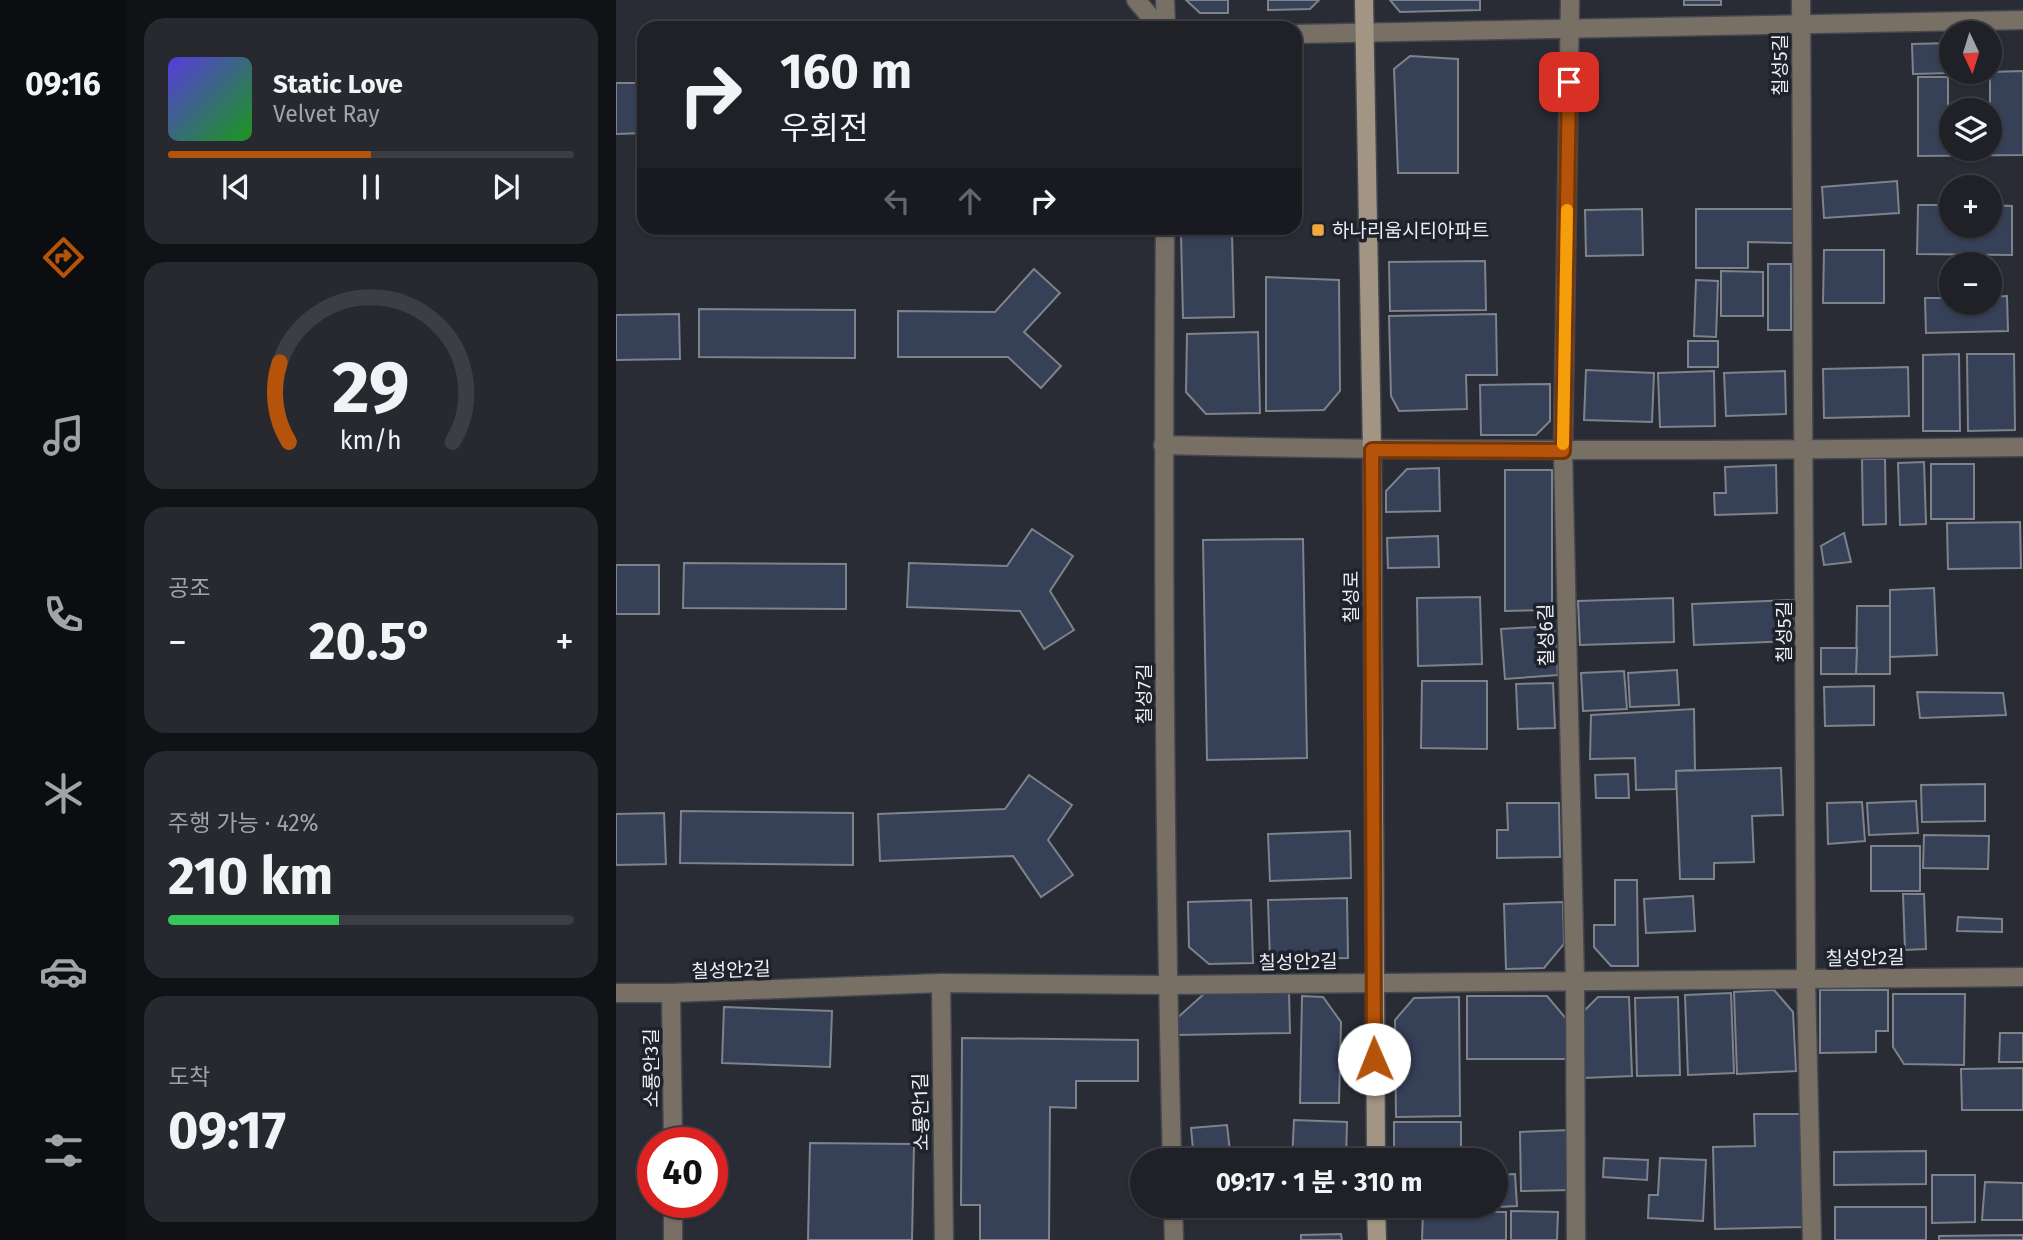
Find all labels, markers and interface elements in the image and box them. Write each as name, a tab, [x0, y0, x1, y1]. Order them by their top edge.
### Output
north arrow	[1939, 21, 2002, 84]
map controls	[1939, 21, 2002, 315]
street label: 칠성5길	[1769, 34, 1792, 96]
text: 160 m	[780, 42, 912, 101]
icon: right	[665, 49, 756, 140]
pin	[1539, 52, 1599, 112]
icon: arrive	[1550, 63, 1588, 101]
text: 09:16	[25, 65, 101, 103]
text: Static Love	[273, 69, 403, 100]
button: layers	[1939, 98, 2002, 161]
text: Velvet Ray	[273, 100, 380, 128]
text: 우회전	[780, 109, 868, 147]
icon: previous	[217, 168, 255, 206]
icon: pause	[352, 168, 390, 206]
icon: next	[487, 168, 525, 206]
button: +	[1939, 175, 2002, 238]
icon: left	[878, 182, 916, 220]
icon: ahead	[951, 182, 989, 220]
icon: right	[1024, 182, 1062, 220]
place label: 하나리움시티아파트	[1332, 219, 1489, 242]
marker: 하나리움시티아파트	[1310, 222, 1326, 238]
icon: directions	[39, 233, 88, 282]
button: −	[1939, 252, 2002, 315]
text: 29	[332, 344, 410, 431]
icon: music	[39, 411, 88, 460]
text: km/h	[340, 425, 402, 455]
street label: 칠성로	[1340, 571, 1363, 623]
text: 공조	[168, 574, 210, 602]
icon: phone	[39, 590, 88, 639]
street label: 칠성5길	[1773, 601, 1796, 663]
street label: 칠성6길	[1534, 604, 1558, 666]
text: 20.5°	[309, 610, 433, 673]
text: −	[168, 619, 187, 665]
text: +	[555, 619, 574, 665]
street label: 칠성7길	[1133, 664, 1156, 724]
icon: climate	[39, 769, 88, 818]
text: 주행 가능 · 42%	[168, 809, 319, 837]
text: 210 km	[168, 845, 333, 908]
street label: 칠성안2길	[1825, 946, 1905, 970]
icon: car	[39, 947, 88, 996]
street label: 칠성안2길	[1258, 950, 1338, 974]
street label: 칠성안2길	[691, 957, 771, 983]
position arrow	[1337, 1022, 1411, 1096]
street label: 소룡안3길	[640, 1028, 663, 1108]
text: 도착	[168, 1063, 210, 1091]
street label: 소룡안1길	[909, 1073, 933, 1151]
text: 09:17	[168, 1099, 286, 1162]
icon: filters	[39, 1126, 88, 1175]
speed limit sign: 40	[637, 1127, 728, 1218]
text: 09:17 · 1 분 · 310 m	[1216, 1167, 1422, 1198]

